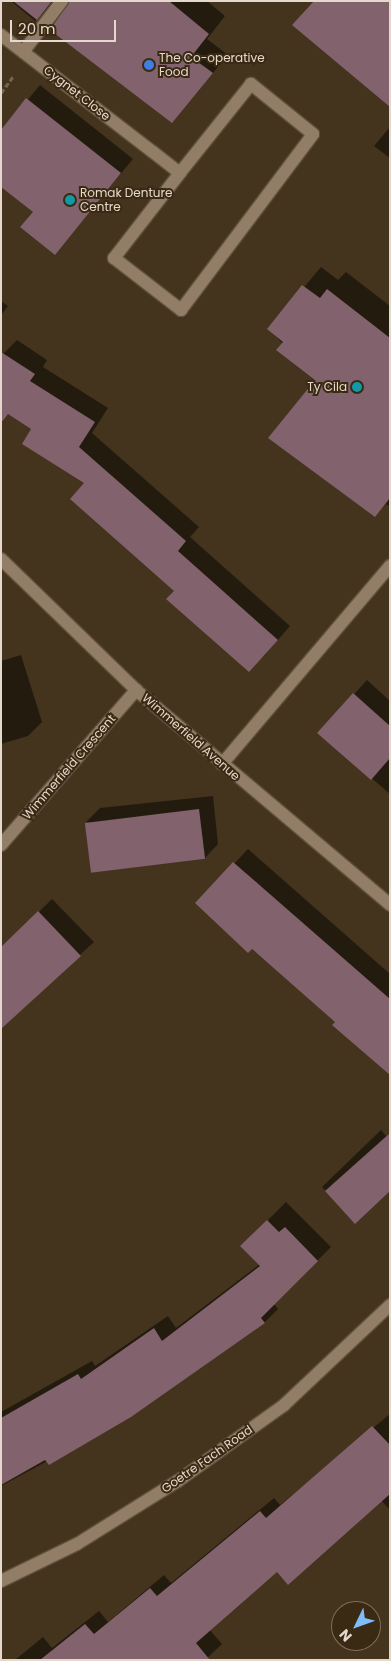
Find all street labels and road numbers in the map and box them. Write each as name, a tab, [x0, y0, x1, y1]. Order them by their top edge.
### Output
street label: Cygnet Close	[41, 63, 113, 123]
street label: Wimmerfield Avenue	[139, 691, 243, 783]
street label: Wimmerfield Crescent	[20, 712, 118, 822]
street label: Goetre Fach Road	[159, 1422, 255, 1496]

